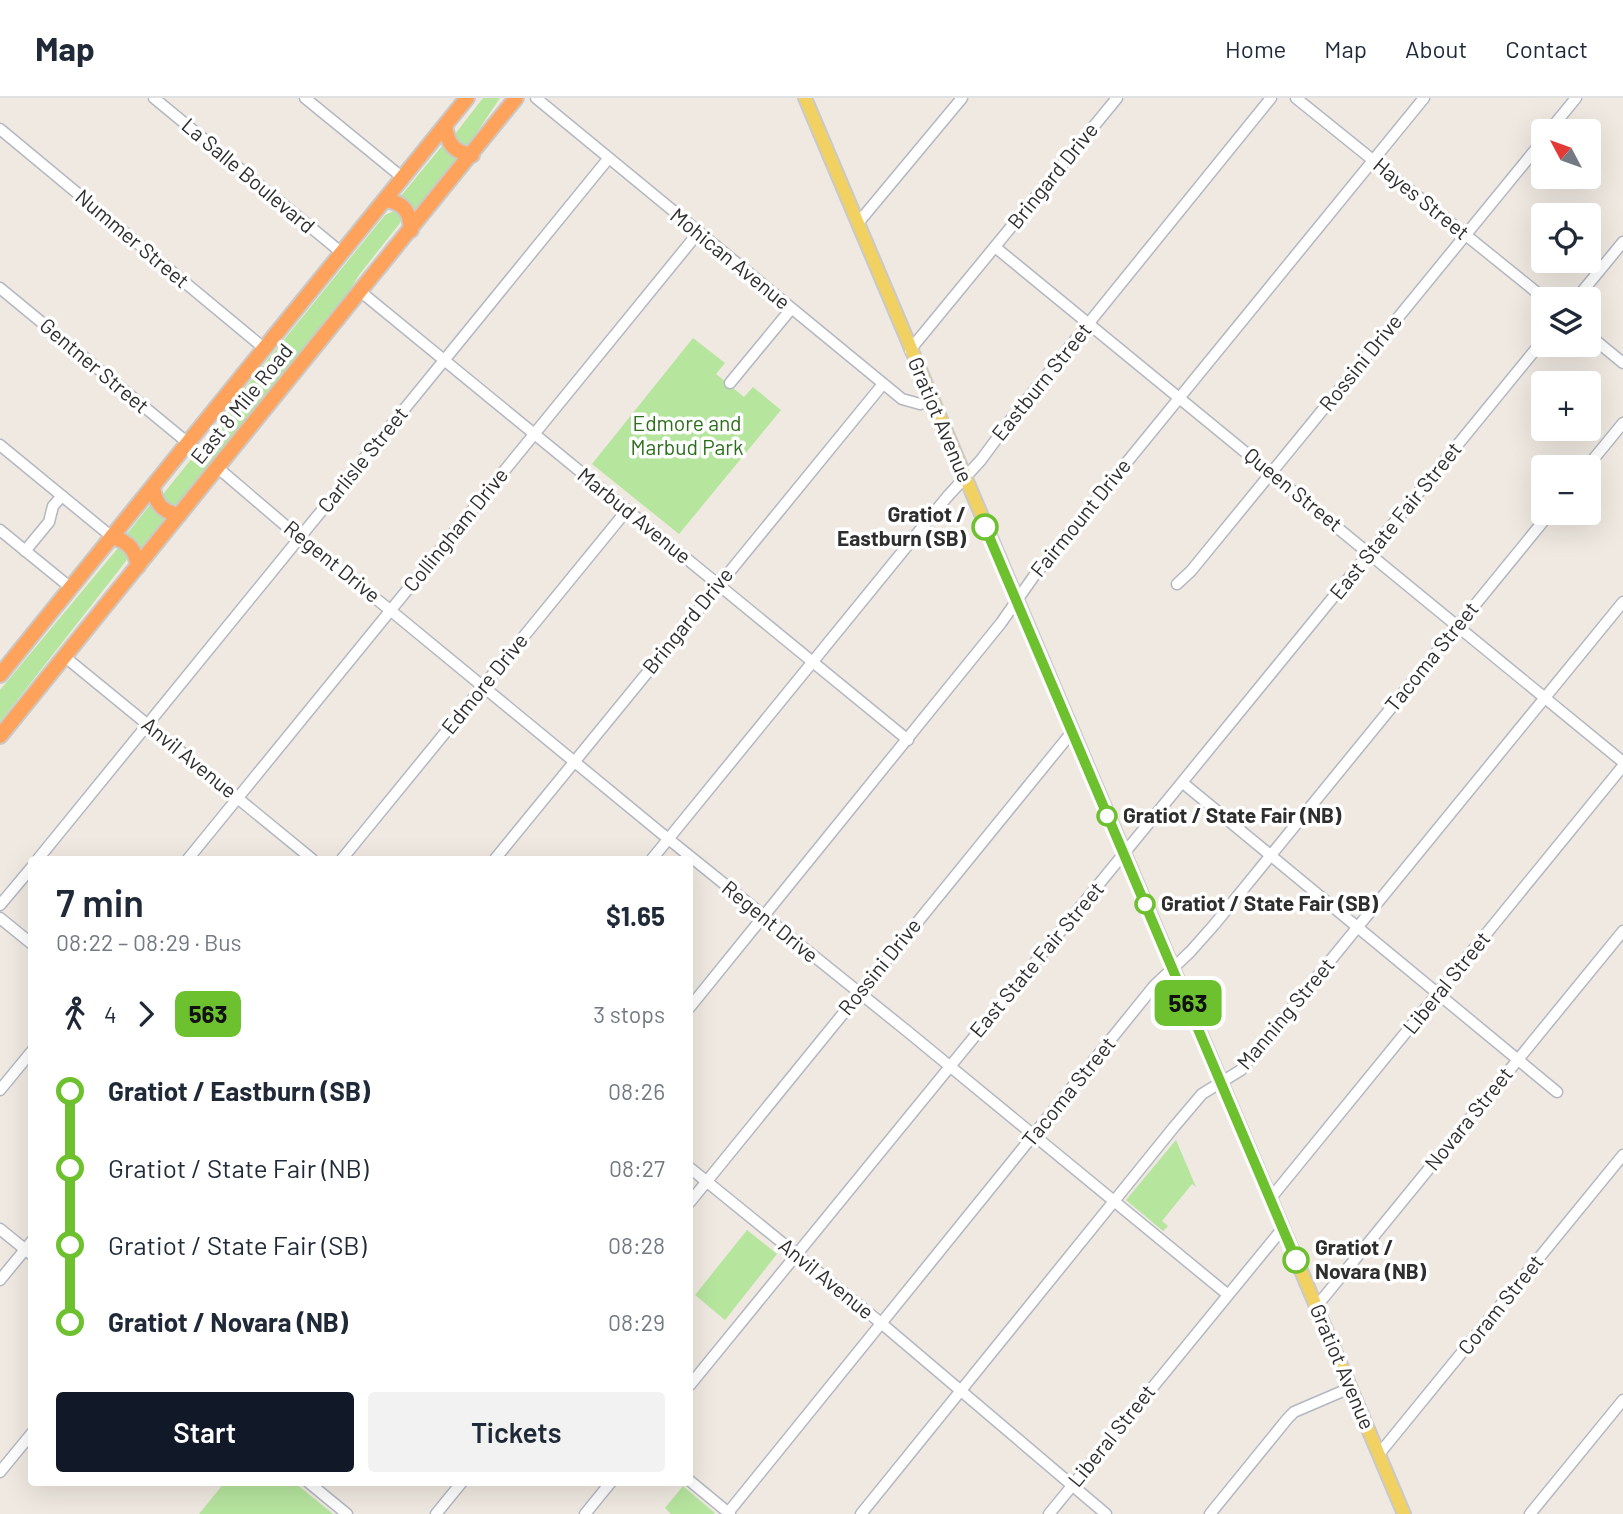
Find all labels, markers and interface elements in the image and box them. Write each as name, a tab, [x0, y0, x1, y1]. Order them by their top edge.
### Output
text: Map	[35, 28, 95, 68]
text: Home	[1225, 34, 1286, 63]
text: Map	[1324, 34, 1367, 63]
text: About	[1405, 34, 1467, 63]
text: Contact	[1505, 34, 1588, 63]
street label: La Salle Boulevard	[177, 112, 321, 238]
street label: Bringard Drive	[1001, 117, 1102, 233]
north arrow	[1531, 119, 1601, 189]
map controls	[1531, 119, 1601, 525]
street label: Hayes Street	[1369, 152, 1475, 244]
street label: Nummer Street	[71, 183, 195, 293]
street label: Mohican Avenue	[666, 202, 796, 314]
button: locate	[1531, 203, 1601, 273]
button: layers	[1531, 287, 1601, 357]
street label: Rossini Drive	[1313, 309, 1406, 415]
street label: Gentner Street	[35, 312, 155, 418]
street label: Eastburn Street	[986, 317, 1096, 445]
street label: East 8 Mile Road	[185, 338, 297, 468]
street label: Gratiot Avenue	[904, 353, 979, 486]
button: +	[1531, 371, 1601, 441]
street label: Carlisle Street	[312, 401, 412, 517]
park label: Edmore and Marbud Park	[630, 410, 744, 459]
street label: East State Fair Street	[1324, 436, 1466, 604]
street label: Queen Street	[1240, 442, 1348, 536]
street label: Fairmount Drive	[1025, 453, 1135, 581]
button: −	[1531, 455, 1601, 525]
street label: Collingham Drive	[397, 462, 512, 596]
street label: Marbud Avenue	[573, 462, 697, 568]
place label: Gratiot / Eastburn (SB)	[837, 501, 967, 550]
marker: Gratiot / Eastburn (SB)	[972, 514, 998, 540]
street label: Regent Drive	[280, 515, 386, 607]
street label: Bringard Drive	[636, 562, 737, 678]
street label: Tacoma Street	[1379, 596, 1483, 716]
street label: Edmore Drive	[436, 628, 532, 739]
street label: Anvil Avenue	[137, 711, 242, 803]
place label: Gratiot / State Fair (NB)	[1123, 802, 1342, 827]
marker: Gratiot / State Fair (NB)	[1097, 806, 1117, 826]
street label: Regent Drive	[718, 875, 824, 967]
street label: East State Fair Street	[964, 876, 1108, 1042]
text: 7 min	[56, 879, 144, 925]
place label: Gratiot / State Fair (SB)	[1161, 890, 1379, 915]
marker: Gratiot / State Fair (SB)	[1135, 894, 1155, 914]
text: $1.65	[606, 900, 665, 931]
street label: Rossini Drive	[832, 913, 925, 1019]
street label: Liberal Street	[1397, 926, 1495, 1038]
text: 08:22 – 08:29 · Bus	[56, 928, 242, 956]
street label: Manning Street	[1231, 952, 1339, 1074]
line badge: 563	[1148, 980, 1228, 1026]
text: 563	[1169, 988, 1207, 1017]
icon: walk	[56, 995, 94, 1033]
icon: forward	[127, 995, 165, 1033]
text: 563	[189, 999, 227, 1028]
text: 4	[104, 1000, 117, 1028]
text: 3 stops	[593, 1000, 665, 1028]
street label: Tacoma Street	[1016, 1031, 1120, 1151]
street label: Novara Street	[1419, 1061, 1517, 1175]
text: Gratiot / Eastburn (SB)	[108, 1075, 370, 1106]
text: 08:26	[608, 1077, 665, 1105]
text: Gratiot / State Fair (NB)	[108, 1152, 368, 1183]
text: 08:27	[609, 1154, 665, 1182]
text: Gratiot / State Fair (SB)	[108, 1229, 366, 1260]
text: 08:28	[608, 1231, 665, 1259]
street label: Anvil Avenue	[774, 1232, 879, 1324]
place label: Gratiot / Novara (NB)	[1315, 1234, 1427, 1283]
marker: Gratiot / Novara (NB)	[1283, 1247, 1309, 1273]
street label: Coram Street	[1452, 1249, 1548, 1359]
street label: Gratiot Avenue	[1306, 1300, 1381, 1433]
text: Gratiot / Novara (NB)	[108, 1306, 348, 1337]
text: 08:29	[608, 1308, 665, 1336]
street label: Liberal Street	[1062, 1379, 1160, 1491]
button: Start	[56, 1392, 354, 1472]
button: Tickets	[368, 1392, 665, 1472]

